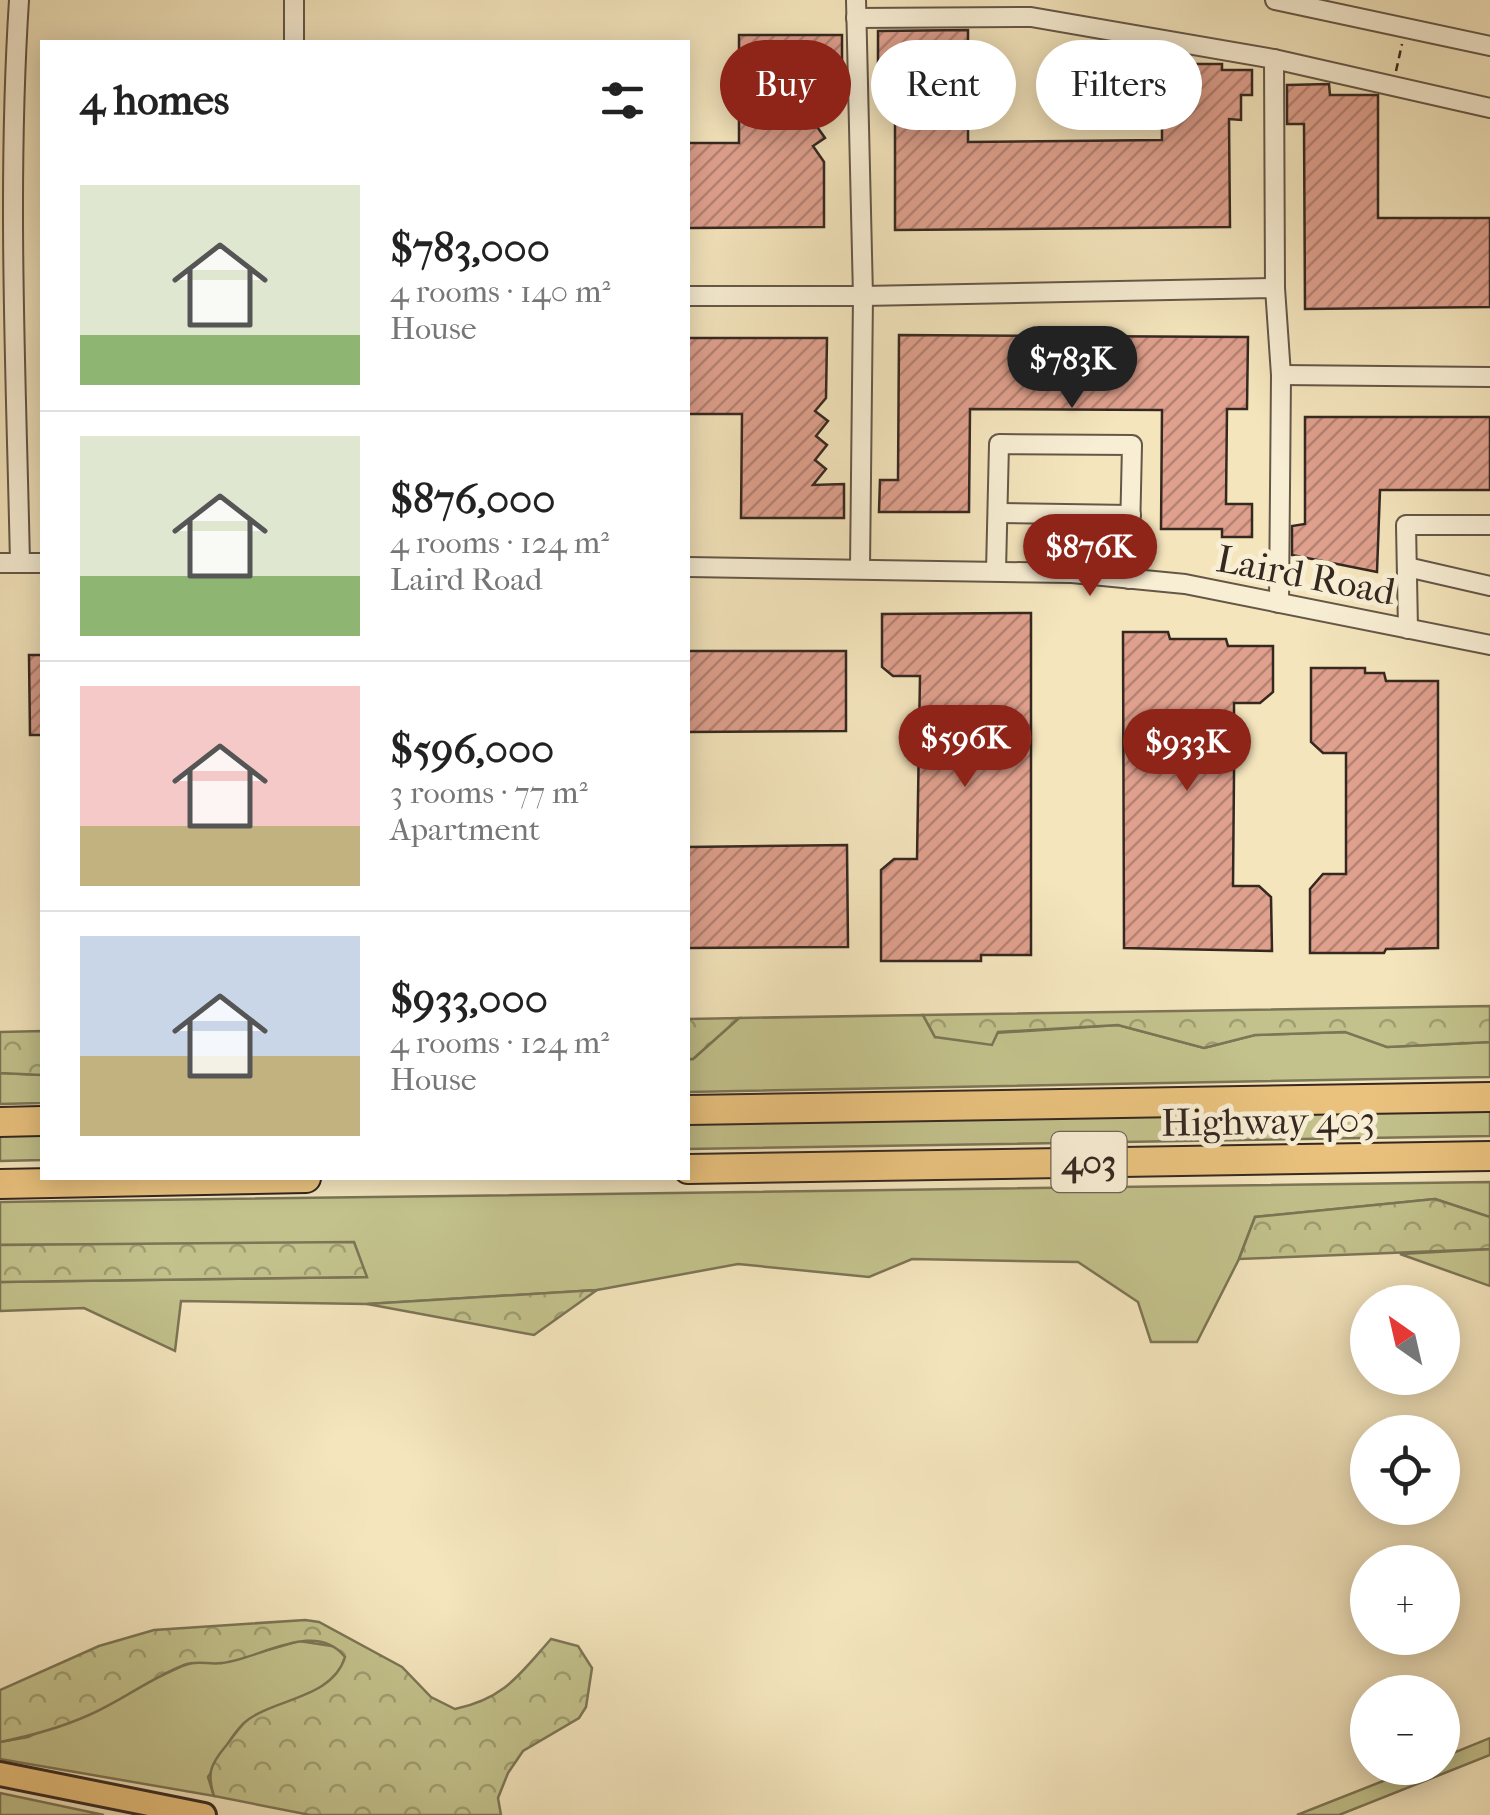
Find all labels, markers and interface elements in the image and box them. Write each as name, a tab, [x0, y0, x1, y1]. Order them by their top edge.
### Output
chip: Buy	[720, 40, 851, 130]
chip: Rent	[871, 40, 1016, 130]
chip: Filters	[1036, 40, 1202, 130]
icon: filters	[595, 73, 650, 128]
text: 4 homes	[80, 76, 229, 125]
text: $783,000	[390, 224, 550, 273]
icon: home	[160, 225, 280, 345]
text: 4 rooms · 140 m²	[390, 273, 611, 310]
text: House	[390, 310, 477, 347]
pin: $783K	[1002, 326, 1142, 411]
text: $783K	[1029, 340, 1115, 377]
text: $876,000	[390, 475, 555, 524]
icon: home	[160, 476, 280, 596]
pin: $876K	[1020, 514, 1160, 599]
text: 4 rooms · 124 m²	[390, 524, 609, 561]
text: $876K	[1045, 528, 1135, 565]
street label: Laird Road	[1213, 536, 1399, 615]
text: Laird Road	[390, 561, 542, 598]
pin: $596K	[895, 705, 1035, 790]
pin: $933K	[1117, 709, 1257, 794]
text: $596K	[921, 719, 1009, 756]
text: $933K	[1145, 723, 1229, 760]
text: $596,000	[390, 725, 554, 774]
icon: home	[160, 726, 280, 846]
text: 3 rooms · 77 m²	[390, 774, 588, 811]
text: Apartment	[390, 811, 540, 848]
text: $933,000	[390, 975, 548, 1024]
icon: home	[160, 976, 280, 1096]
text: 4 rooms · 124 m²	[390, 1024, 609, 1061]
text: House	[390, 1061, 477, 1098]
street label: Highway 403	[1161, 1097, 1375, 1146]
road number: 403	[1052, 1132, 1126, 1192]
north arrow	[1350, 1285, 1460, 1395]
map controls	[1350, 1285, 1460, 1785]
button: locate	[1350, 1415, 1460, 1525]
button: +	[1350, 1545, 1460, 1655]
button: −	[1350, 1675, 1460, 1785]

